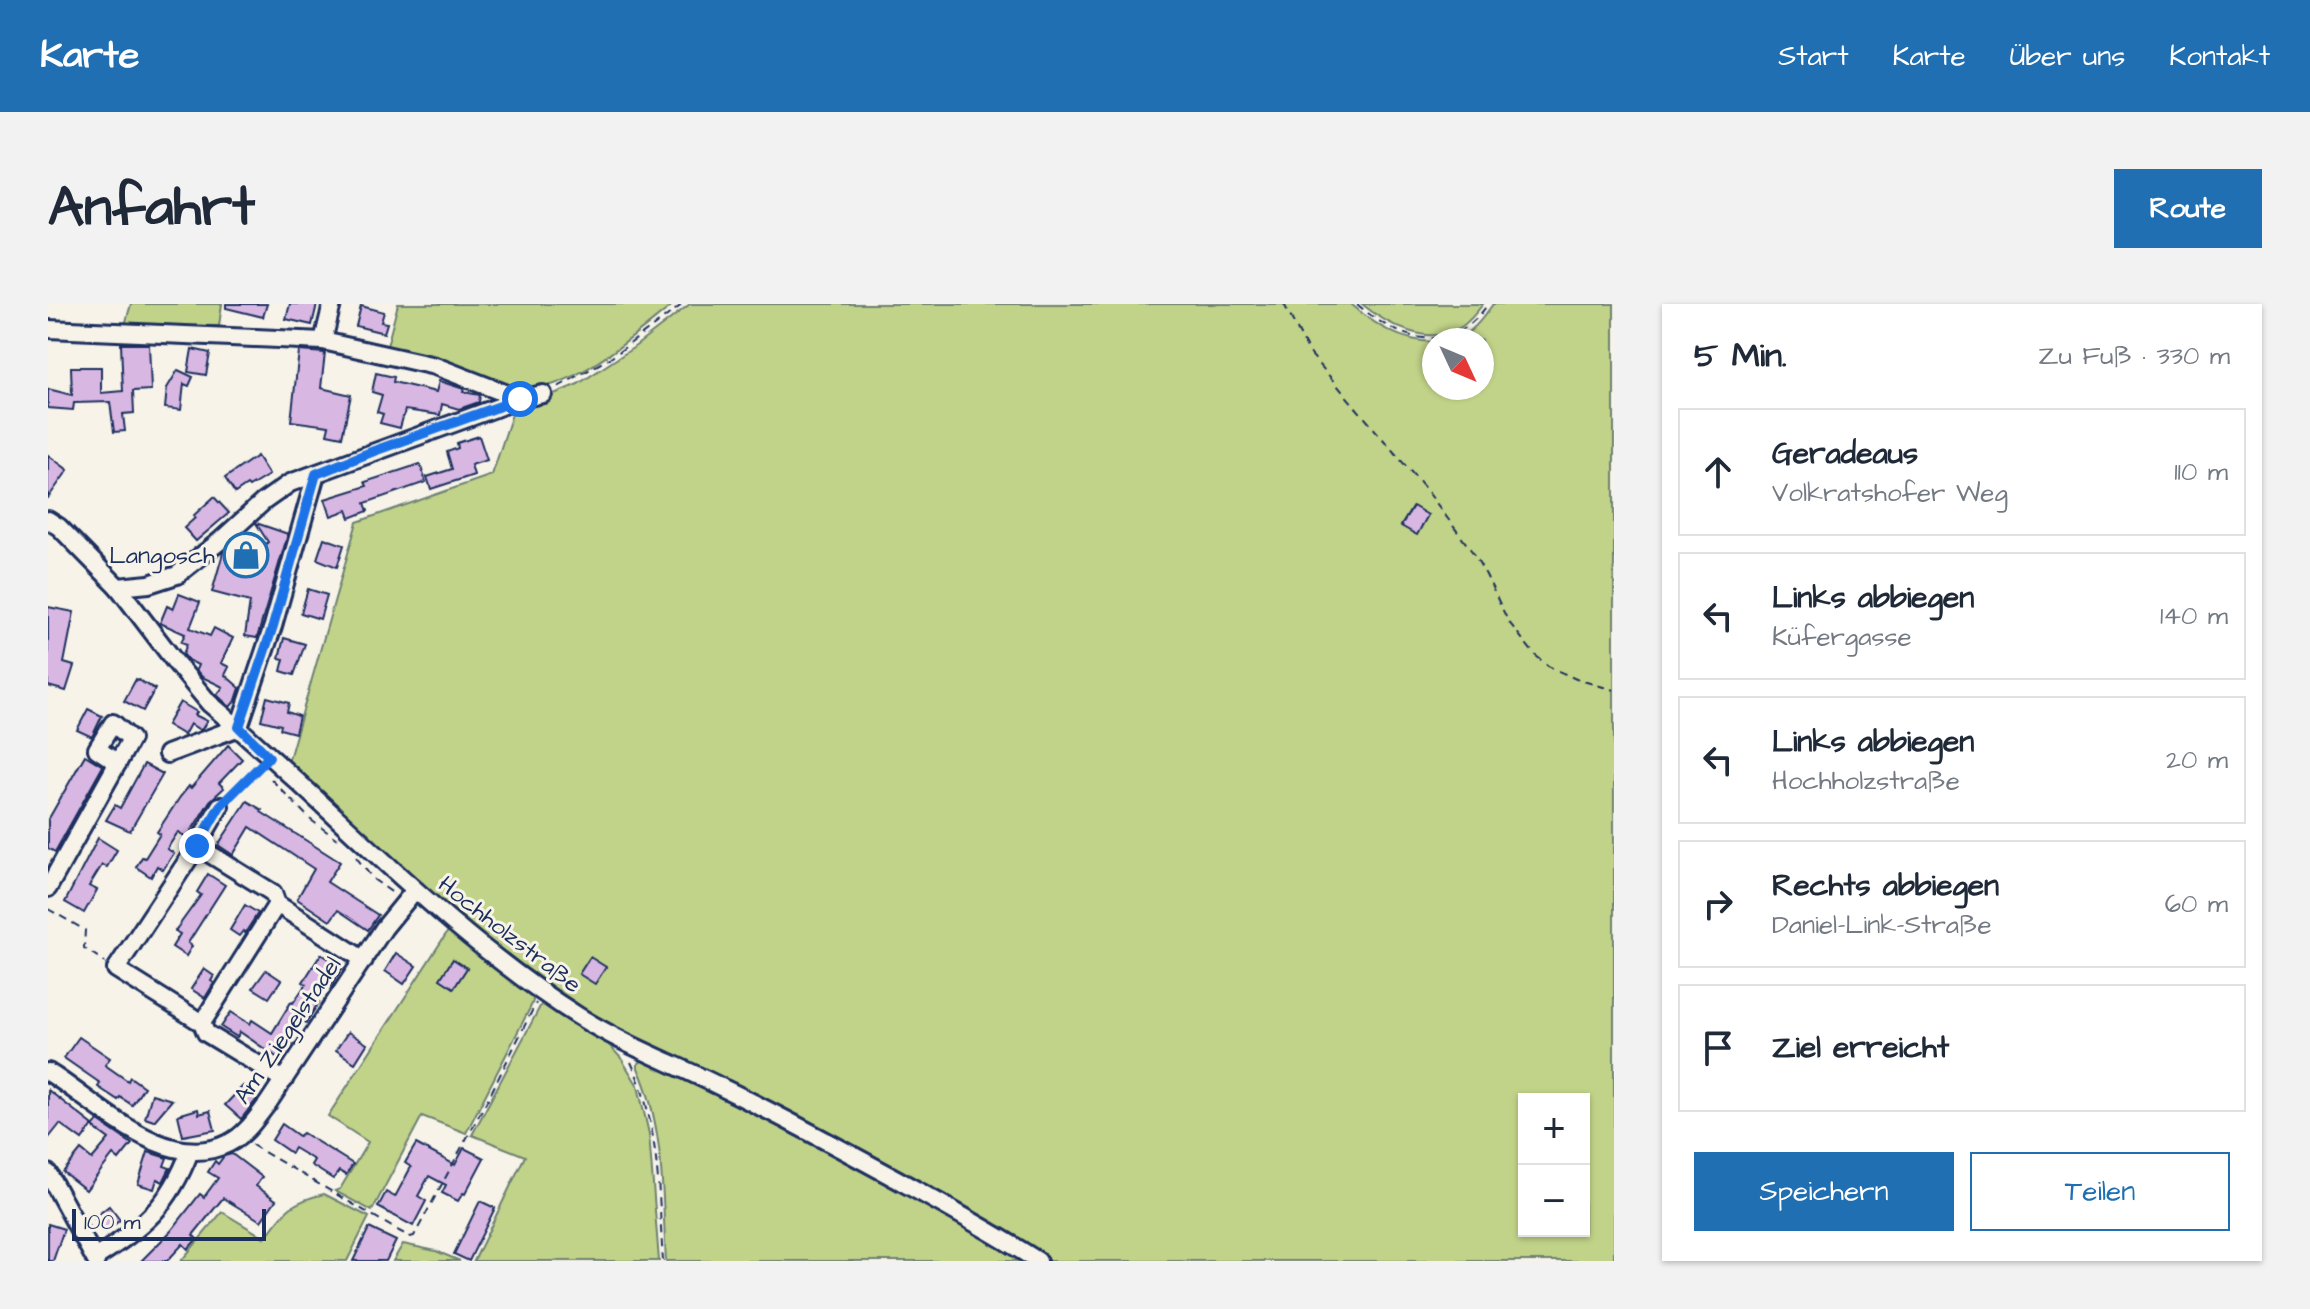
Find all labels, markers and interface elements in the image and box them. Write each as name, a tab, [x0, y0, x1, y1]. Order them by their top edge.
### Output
text: Karte	[40, 30, 139, 82]
text: Start	[1778, 37, 1849, 76]
text: Karte	[1893, 37, 1966, 76]
text: Über uns	[2010, 37, 2125, 76]
text: Kontakt	[2169, 37, 2270, 76]
text: Anfahrt	[48, 169, 255, 247]
button: Route	[2114, 169, 2262, 248]
north arrow	[1422, 328, 1494, 400]
text: 5 Min.	[1694, 332, 1787, 380]
text: Zu Fuß · 330 m	[2038, 338, 2230, 374]
route start	[502, 381, 538, 417]
text: Geradeaus	[1772, 433, 1918, 475]
icon: ahead	[1696, 450, 1740, 494]
text: 110 m	[2174, 454, 2228, 490]
text: Volkratshofer Weg	[1772, 475, 2008, 511]
shop icon: Langosch	[222, 531, 270, 579]
place label: Langosch	[109, 539, 215, 574]
text: Links abbiegen	[1772, 577, 1974, 619]
icon: left	[1696, 594, 1740, 638]
text: 140 m	[2160, 598, 2228, 634]
text: Küfergasse	[1772, 619, 1912, 655]
text: Links abbiegen	[1772, 721, 1974, 763]
icon: left	[1696, 738, 1740, 782]
text: 20 m	[2166, 742, 2228, 778]
text: Hochholzstraße	[1772, 763, 1960, 799]
route end	[179, 828, 215, 864]
text: Rechts abbiegen	[1772, 865, 1999, 907]
street label: Hochholzstraße	[431, 868, 588, 1002]
icon: right	[1696, 882, 1740, 926]
text: 60 m	[2165, 886, 2228, 922]
text: Daniel-Link-Straße	[1772, 907, 1992, 943]
street label: Am Ziegelstadel	[226, 950, 351, 1112]
icon: arrive	[1696, 1026, 1740, 1070]
text: Ziel erreicht	[1772, 1027, 1949, 1069]
map controls	[1518, 1093, 1590, 1237]
button: +	[1518, 1093, 1590, 1165]
button: Speichern	[1694, 1152, 1954, 1231]
button: Teilen	[1970, 1152, 2230, 1231]
button: −	[1518, 1165, 1590, 1237]
scale bar	[72, 1205, 266, 1241]
text: 100 m	[84, 1207, 141, 1238]

